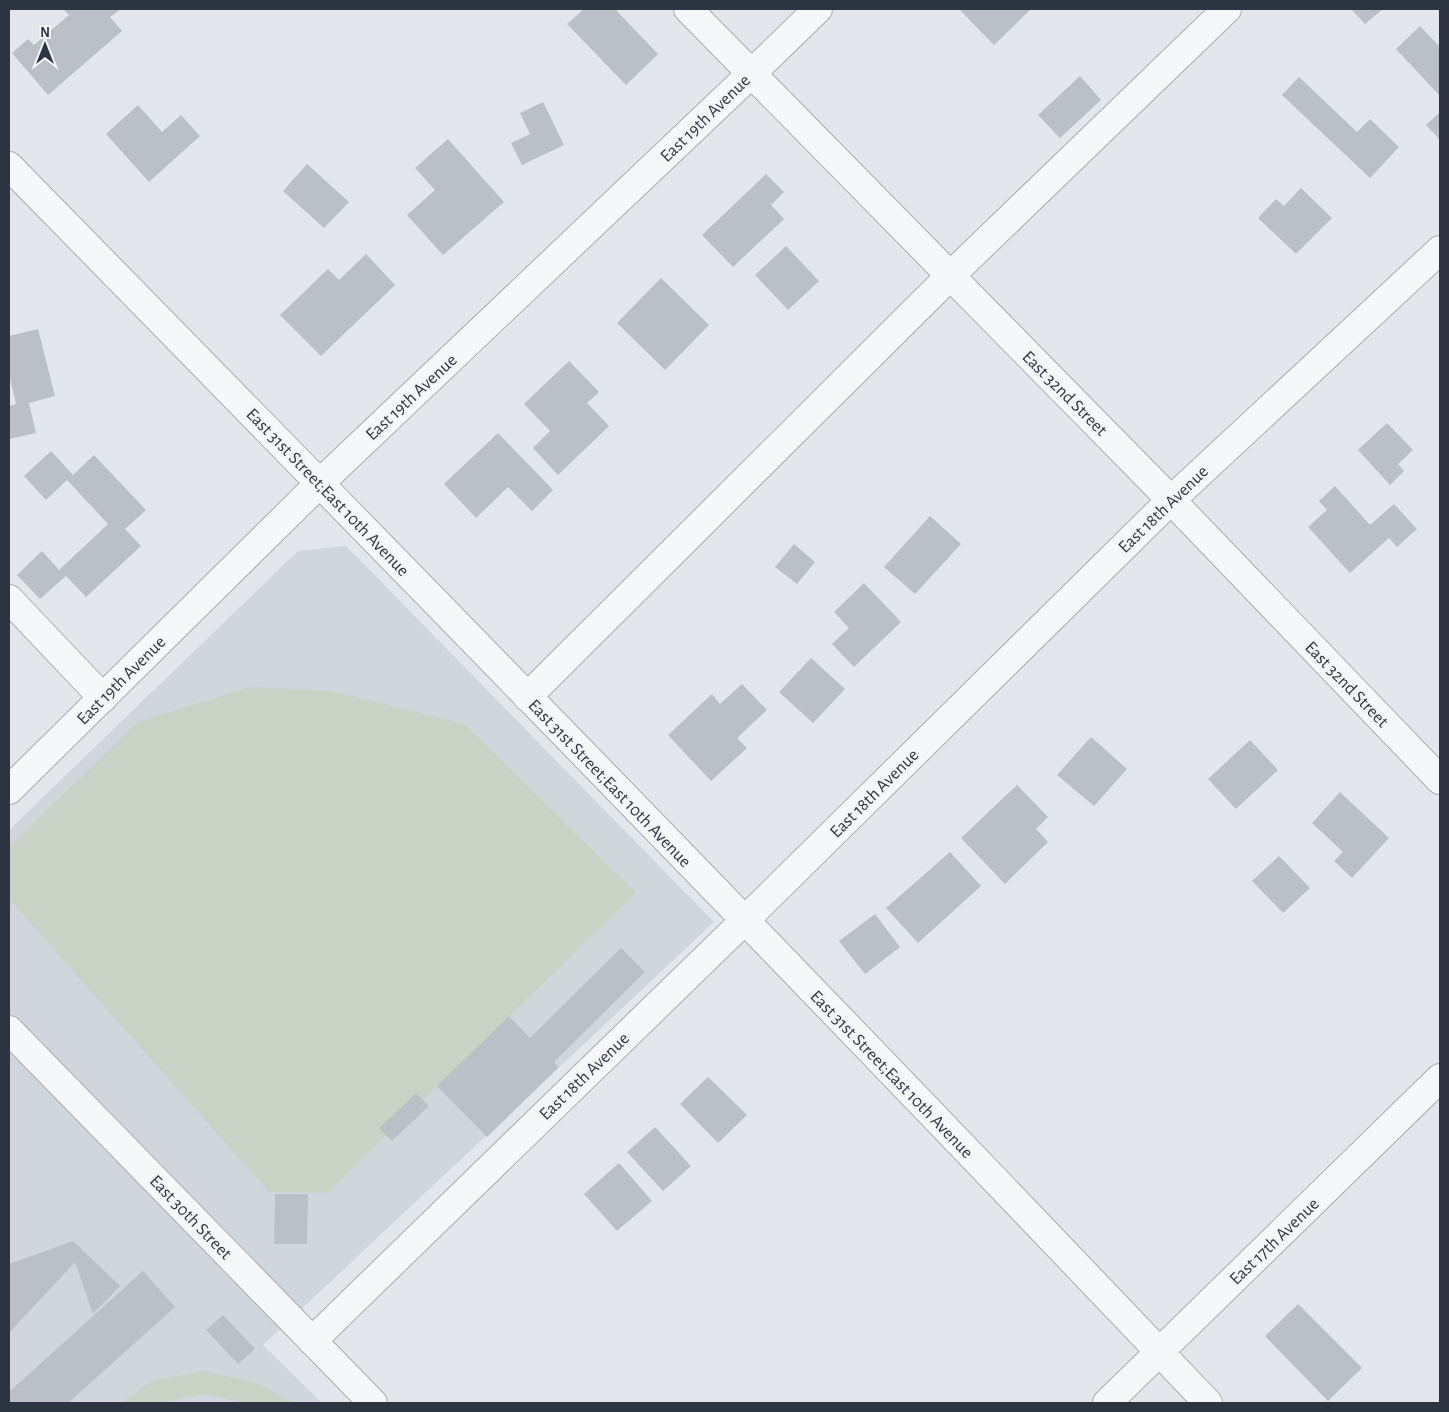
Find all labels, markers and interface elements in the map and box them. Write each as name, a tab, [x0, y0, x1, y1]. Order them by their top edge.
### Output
north arrow	[20, 20, 70, 70]
text: N	[40, 26, 50, 40]
street label: East 19th Avenue	[657, 72, 754, 166]
street label: East 32nd Street	[1018, 348, 1110, 440]
street label: East 19th Avenue	[363, 351, 461, 444]
street label: East 31st Street;East 10th Avenue	[242, 405, 412, 580]
street label: East 18th Avenue	[1115, 463, 1212, 557]
street label: East 19th Avenue	[74, 633, 170, 729]
street label: East 32nd Street	[1301, 638, 1392, 731]
street label: East 31st Street;East 10th Avenue	[524, 696, 694, 871]
street label: East 18th Avenue	[827, 746, 923, 842]
street label: East 31st Street;East 10th Avenue	[806, 987, 976, 1162]
street label: East 18th Avenue	[536, 1030, 633, 1124]
street label: East 30th Street	[146, 1172, 235, 1263]
street label: East 17th Avenue	[1227, 1195, 1323, 1289]

